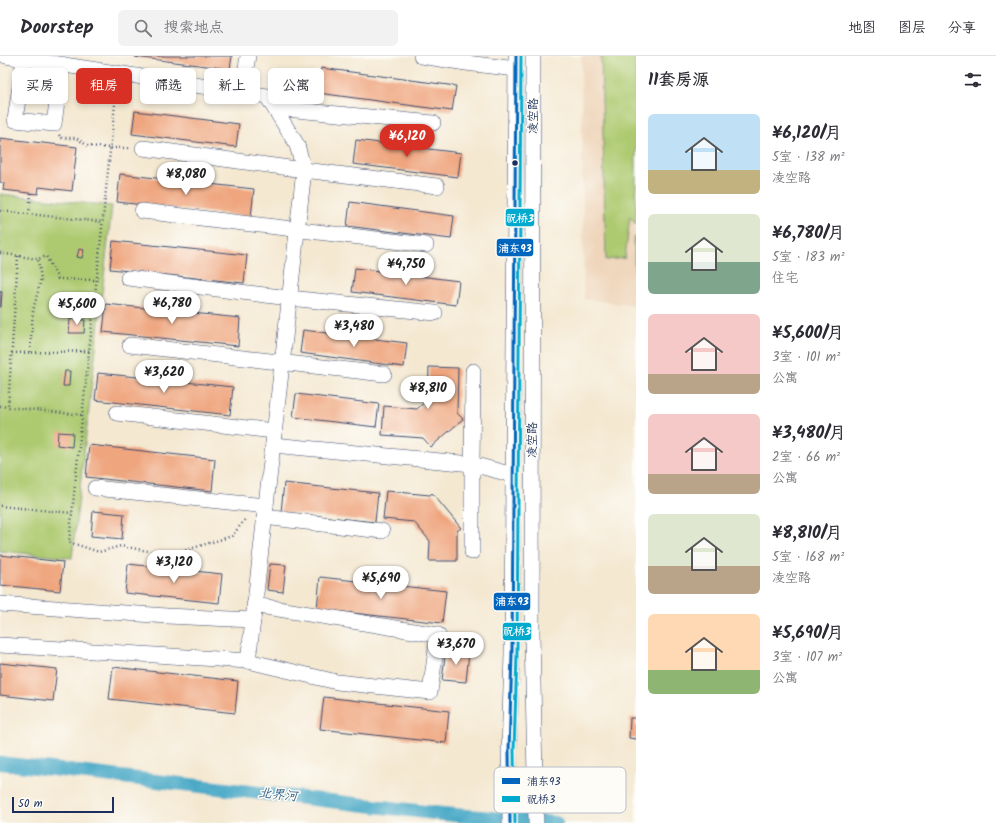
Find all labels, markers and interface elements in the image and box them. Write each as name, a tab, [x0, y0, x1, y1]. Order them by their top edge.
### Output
search box	[118, 10, 398, 46]
text: Doorstep	[20, 13, 94, 43]
text: 搜索地点	[164, 16, 224, 40]
icon: search	[132, 17, 154, 39]
text: 地图	[848, 17, 876, 39]
text: 图层	[898, 17, 926, 39]
text: 分享	[948, 17, 976, 39]
text: 11套房源	[648, 67, 709, 94]
chip: 买房	[12, 68, 68, 104]
chip: 租房	[76, 68, 132, 104]
chip: 筛选	[140, 68, 196, 104]
chip: 新上	[204, 68, 260, 104]
chip: 公寓	[268, 68, 324, 104]
icon: filters	[962, 69, 984, 91]
street label: 凌空路	[524, 98, 543, 134]
text: ¥6,120/月	[772, 120, 842, 147]
pin: ¥6,120	[374, 124, 440, 158]
text: ¥6,120	[389, 126, 425, 147]
icon: home	[680, 130, 728, 178]
text: 5室 · 138 m²	[772, 147, 844, 168]
unlabelled marker	[510, 158, 520, 168]
pin: ¥8,080	[153, 162, 219, 196]
text: ¥8,080	[166, 164, 206, 185]
text: 凌空路	[772, 168, 811, 189]
line badge: 祝桥3	[505, 208, 535, 227]
text: 祝桥3	[506, 210, 534, 228]
text: ¥6,780/月	[772, 220, 845, 247]
icon: home	[680, 230, 728, 278]
line badge: 浦东93	[496, 238, 534, 257]
text: 浦东93	[498, 240, 532, 258]
text: 5室 · 183 m²	[772, 247, 844, 268]
pin: ¥4,750	[373, 252, 439, 286]
text: ¥4,750	[387, 254, 425, 275]
text: 住宅	[772, 268, 798, 289]
pin: ¥6,780	[139, 291, 205, 325]
pin: ¥5,600	[44, 292, 110, 326]
text: ¥6,780	[153, 293, 191, 314]
text: ¥5,600	[58, 294, 96, 315]
pin: ¥3,480	[321, 314, 387, 348]
text: ¥3,480	[334, 316, 374, 337]
text: ¥5,600/月	[772, 320, 844, 347]
icon: home	[680, 330, 728, 378]
text: 3室 · 101 m²	[772, 347, 840, 368]
pin: ¥3,620	[131, 360, 197, 394]
text: ¥3,620	[144, 362, 184, 383]
text: 公寓	[772, 368, 798, 389]
pin: ¥8,810	[395, 376, 461, 410]
text: ¥8,810	[409, 378, 447, 399]
text: ¥3,480/月	[772, 420, 846, 447]
street label: 凌空路	[523, 422, 542, 458]
icon: home	[680, 430, 728, 478]
text: 2室 · 66 m²	[772, 447, 840, 468]
text: 公寓	[772, 468, 798, 489]
text: ¥8,810/月	[772, 520, 843, 547]
icon: home	[680, 530, 728, 578]
text: 5室 · 168 m²	[772, 547, 844, 568]
pin: ¥3,120	[141, 550, 207, 584]
text: ¥3,120	[156, 552, 192, 573]
pin: ¥5,690	[348, 566, 414, 600]
text: ¥5,690	[362, 568, 400, 589]
text: 凌空路	[772, 568, 811, 589]
line badge: 浦东93	[493, 592, 531, 611]
text: 浦东93	[495, 593, 529, 611]
text: ¥5,690/月	[772, 620, 844, 647]
line badge: 祝桥3	[502, 622, 532, 641]
text: 祝桥3	[503, 623, 531, 641]
icon: home	[680, 630, 728, 678]
pin: ¥3,670	[423, 632, 489, 666]
text: ¥3,670	[437, 634, 475, 655]
text: 3室 · 107 m²	[772, 647, 842, 668]
text: 公寓	[772, 668, 798, 689]
legend	[494, 767, 626, 813]
text: 浦东93	[527, 773, 561, 791]
water label: 北界河	[258, 783, 300, 808]
text: 祝桥3	[527, 791, 555, 809]
scale bar	[12, 795, 114, 814]
text: 50 m	[18, 795, 43, 813]

